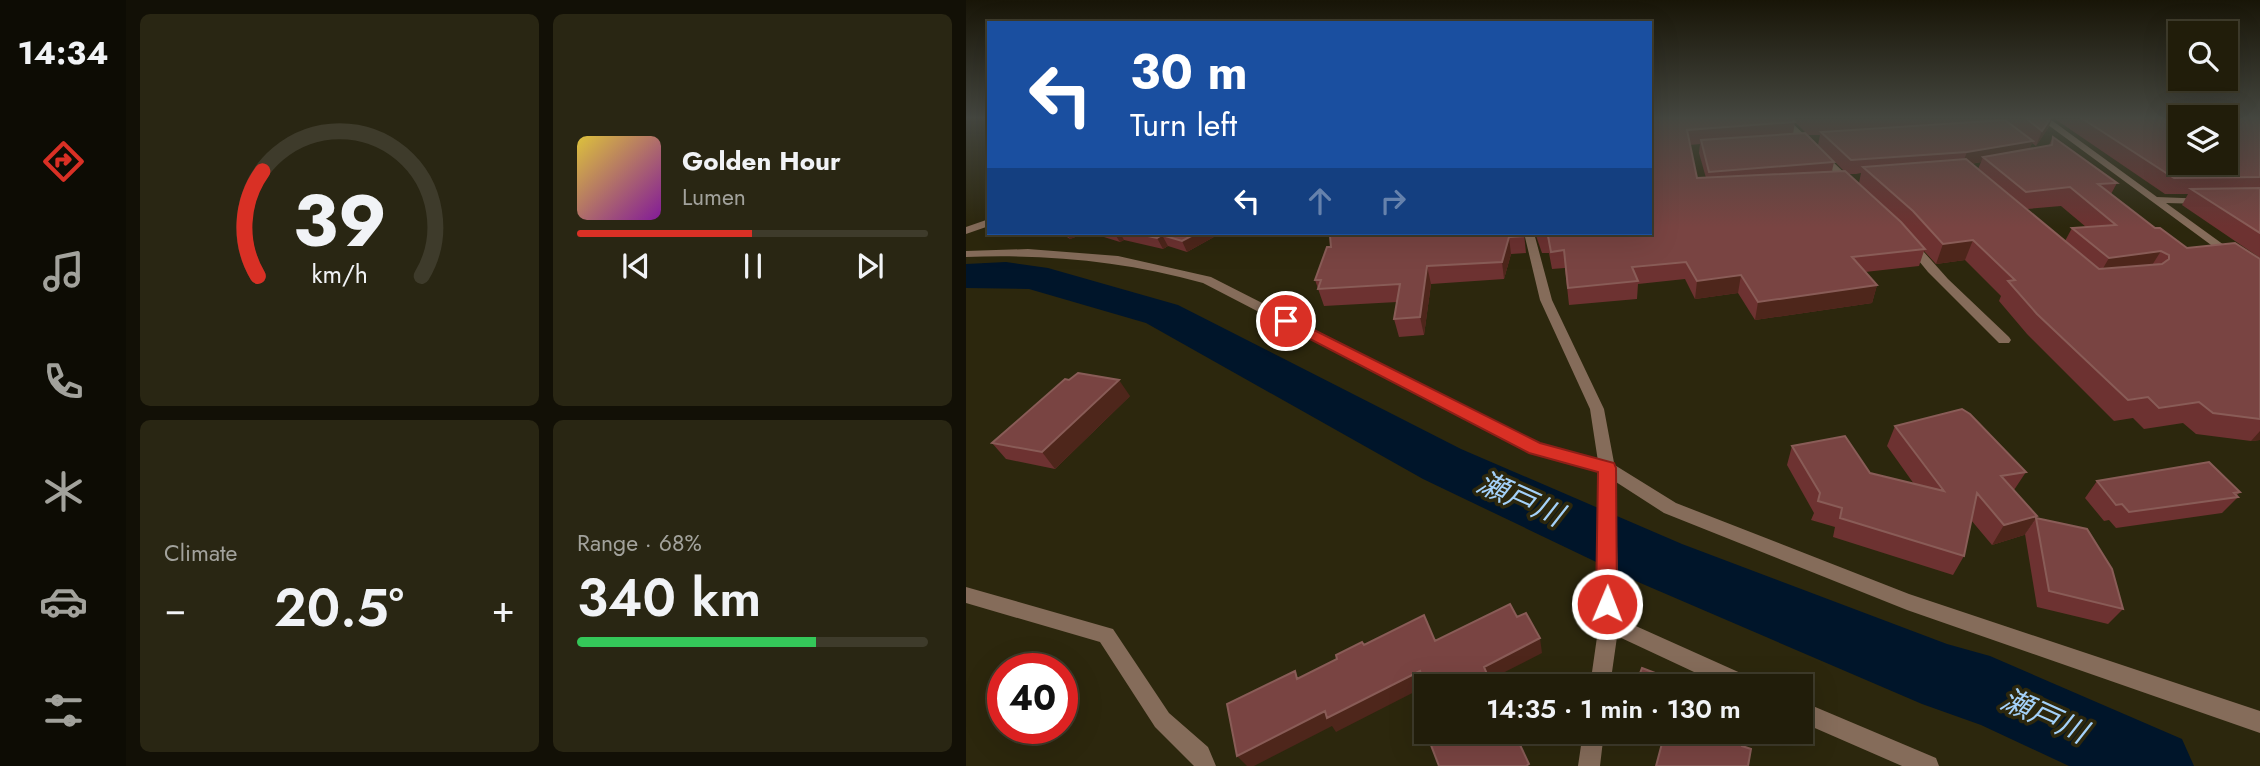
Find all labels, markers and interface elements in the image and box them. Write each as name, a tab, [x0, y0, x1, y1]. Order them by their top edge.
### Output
map controls	[2168, 21, 2238, 175]
button: search	[2168, 21, 2238, 91]
text: 14:34	[17, 30, 109, 76]
text: 30 m	[1130, 37, 1248, 107]
icon: left	[1015, 49, 1106, 140]
text: Turn left	[1130, 102, 1237, 148]
button: layers	[2168, 105, 2238, 175]
icon: directions	[39, 137, 88, 186]
text: Golden Hour	[682, 142, 841, 180]
text: 39	[293, 169, 386, 274]
text: Lumen	[682, 180, 746, 214]
icon: left	[1228, 182, 1266, 220]
icon: ahead	[1301, 182, 1339, 220]
icon: right	[1374, 182, 1412, 220]
icon: music	[39, 247, 88, 296]
icon: previous	[617, 247, 655, 285]
icon: pause	[734, 247, 772, 285]
icon: next	[851, 247, 889, 285]
text: km/h	[311, 256, 368, 292]
pin	[1256, 291, 1316, 351]
icon: arrive	[1267, 302, 1305, 340]
icon: phone	[39, 357, 88, 406]
water label: 瀬戸川	[1470, 461, 1573, 538]
icon: climate	[39, 467, 88, 516]
text: Range · 68%	[577, 526, 702, 560]
text: Climate	[164, 536, 237, 570]
text: 340 km	[577, 560, 761, 636]
position arrow	[1570, 567, 1644, 641]
text: 20.5°	[274, 570, 404, 646]
icon: car	[39, 577, 88, 626]
text: −	[164, 581, 186, 636]
text: +	[492, 581, 515, 636]
speed limit sign: 40	[987, 653, 1078, 744]
water label: 瀬戸川	[1994, 678, 2097, 755]
icon: filters	[39, 686, 88, 735]
text: 14:35 · 1 min · 130 m	[1486, 690, 1741, 728]

